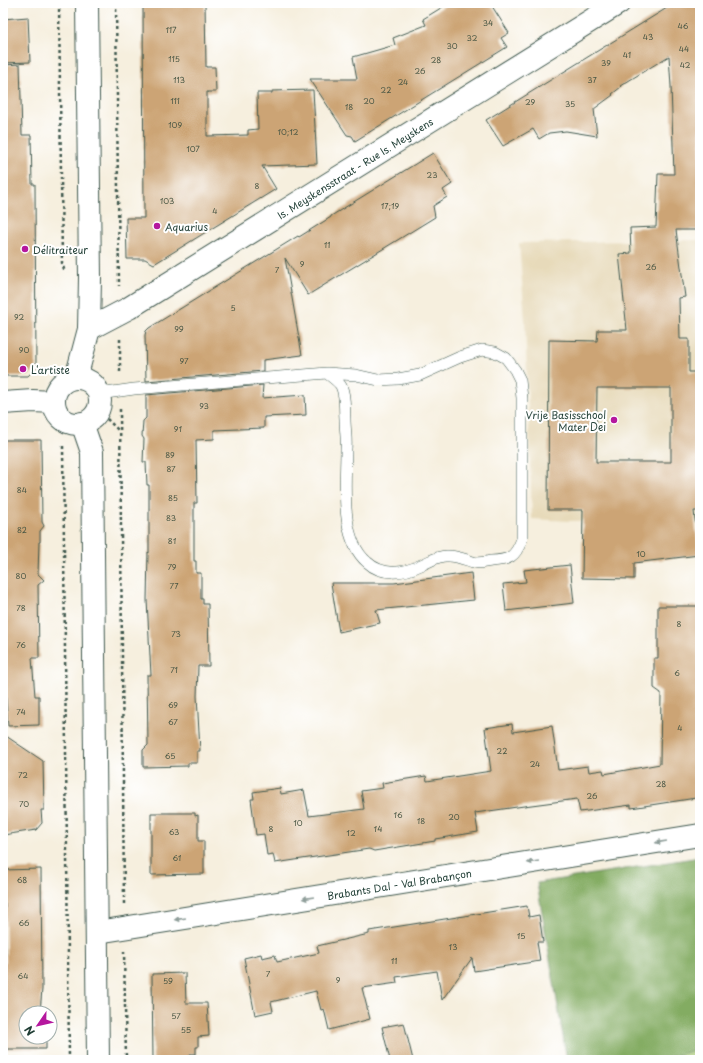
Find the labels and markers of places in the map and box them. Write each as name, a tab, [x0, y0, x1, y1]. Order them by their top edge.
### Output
place label: Aquarius	[165, 219, 208, 234]
marker: Aquarius	[152, 221, 162, 231]
place label: Délitraiteur	[33, 242, 88, 257]
marker: Délitraiteur	[20, 244, 30, 254]
place label: L'artiste	[31, 362, 70, 377]
marker: L'artiste	[18, 364, 28, 374]
place label: Vrije Basisschool Mater Dei	[526, 407, 606, 434]
marker: Vrije Basisschool Mater Dei	[609, 415, 619, 425]

